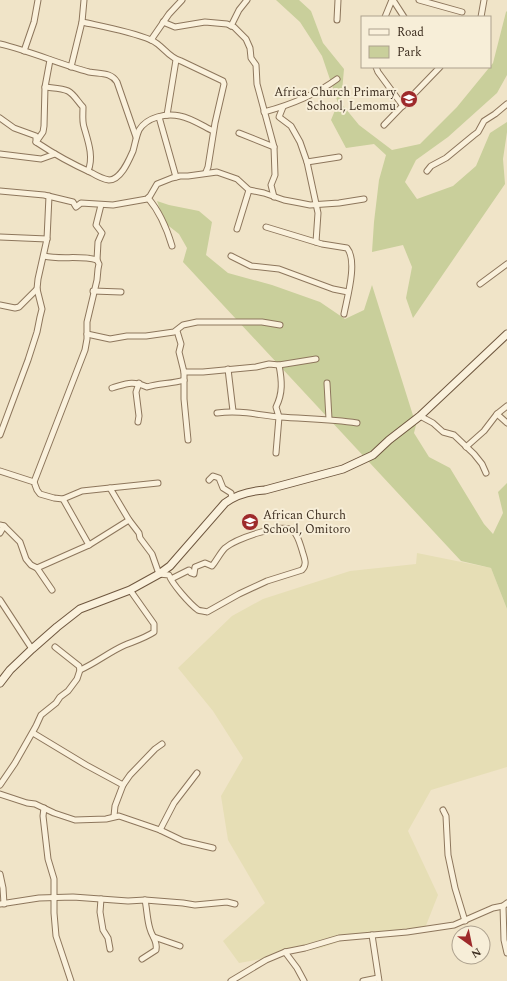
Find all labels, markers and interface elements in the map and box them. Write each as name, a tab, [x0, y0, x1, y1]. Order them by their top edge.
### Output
legend	[361, 16, 491, 68]
text: Road	[397, 23, 424, 42]
text: Park	[397, 43, 422, 62]
place label: Africa Church Primary School, Lemomu	[274, 83, 397, 116]
school or university icon: Africa Church Primary School, Lemomu	[399, 89, 419, 109]
place label: African Church School, Omitoro	[263, 506, 351, 539]
school or university icon: African Church School, Omitoro	[240, 512, 260, 532]
north arrow	[451, 925, 491, 965]
text: N	[468, 943, 485, 963]

